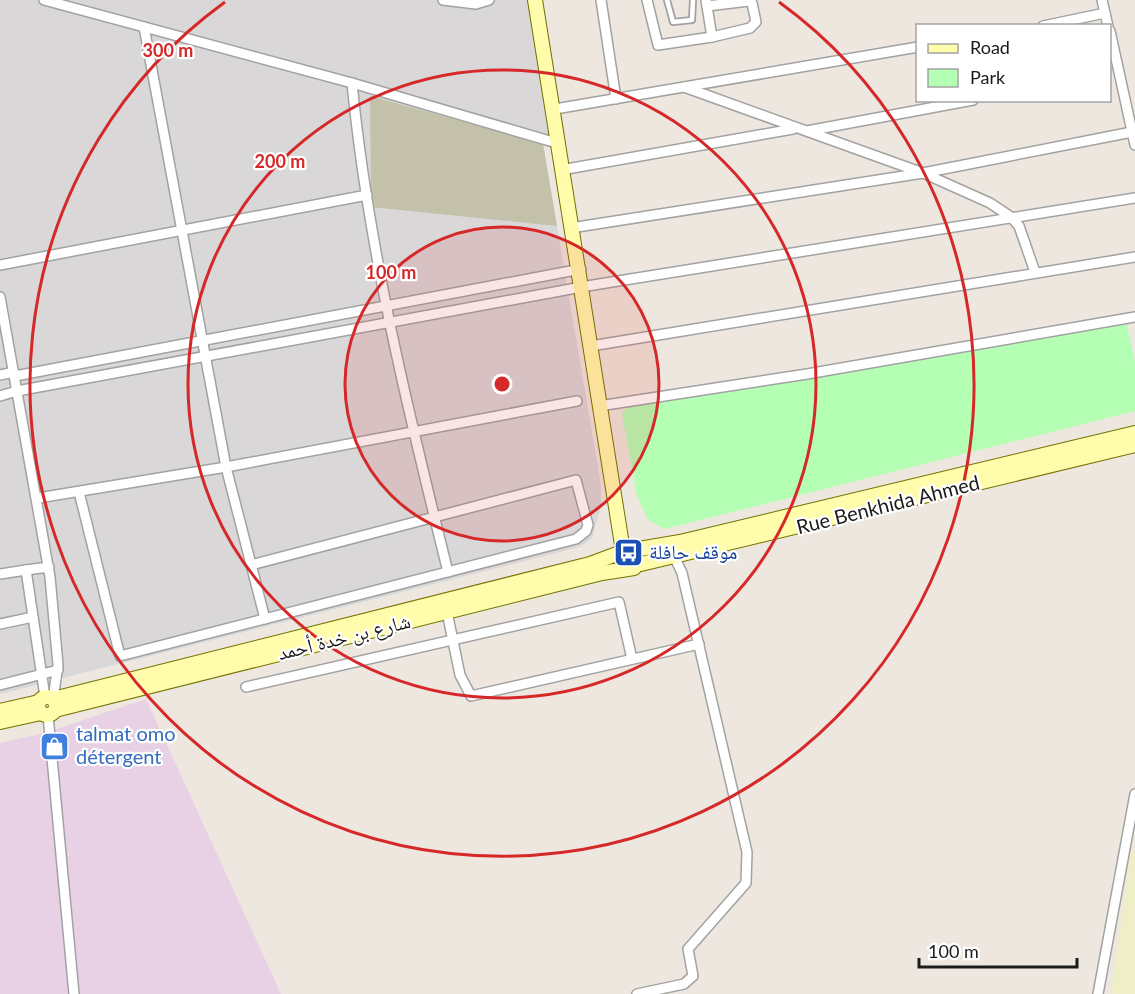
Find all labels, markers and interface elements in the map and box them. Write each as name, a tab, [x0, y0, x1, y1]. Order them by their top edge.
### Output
legend	[916, 24, 1111, 102]
text: Road	[970, 36, 1010, 58]
text: 300 m	[143, 39, 193, 61]
text: Park	[970, 66, 1006, 88]
text: 200 m	[255, 150, 305, 172]
text: 100 m	[366, 261, 416, 283]
centre of rings	[492, 374, 512, 394]
street label: Rue Benkhida Ahmed	[794, 470, 982, 538]
bus stop icon: موقف حافلة	[612, 536, 644, 568]
place label: موقف حافلة	[649, 539, 737, 563]
street label: شارع بن خدة أحمد	[275, 608, 413, 666]
place label: talmat omo détergent	[76, 721, 176, 768]
shop icon: talmat omo détergent	[39, 730, 71, 762]
scale bar	[919, 931, 1076, 969]
text: 100 m	[928, 940, 979, 962]

